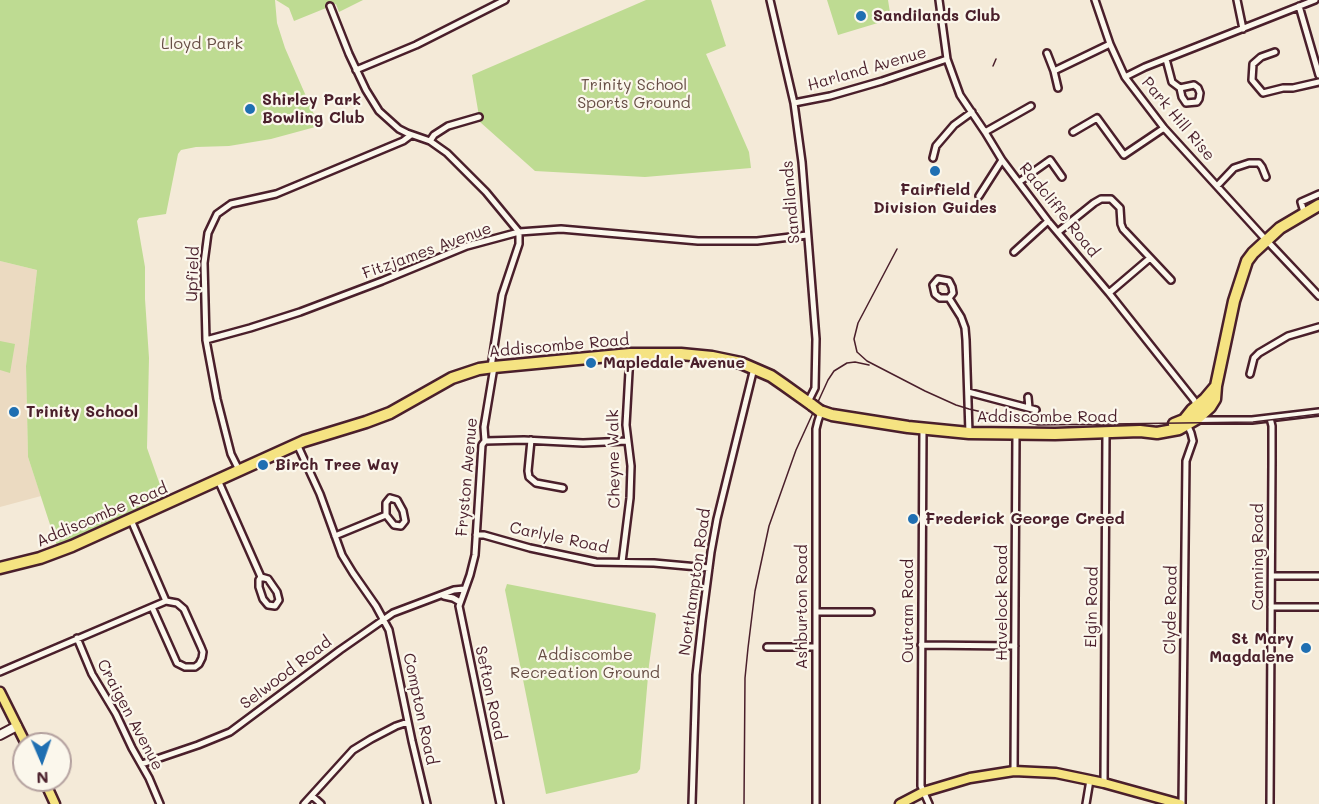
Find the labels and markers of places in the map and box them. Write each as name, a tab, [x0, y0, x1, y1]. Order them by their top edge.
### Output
place label: Sandilands Club	[873, 6, 1000, 26]
marker: Sandilands Club	[854, 9, 868, 23]
place label: Shirley Park Bowling Club	[262, 90, 365, 128]
marker: Shirley Park Bowling Club	[243, 102, 257, 116]
marker: Fairfield Division Guides	[928, 164, 942, 178]
place label: Fairfield Division Guides	[873, 180, 997, 218]
place label: Mapledale Avenue	[603, 353, 745, 373]
marker: Mapledale Avenue	[584, 356, 598, 370]
place label: Trinity School	[26, 402, 138, 422]
marker: Trinity School	[7, 405, 21, 419]
place label: Birch Tree Way	[275, 455, 399, 475]
marker: Birch Tree Way	[256, 458, 270, 472]
place label: Frederick George Creed	[925, 509, 1125, 529]
marker: Frederick George Creed	[906, 512, 920, 526]
place label: St Mary Magdalene	[1209, 629, 1294, 667]
marker: St Mary Magdalene	[1299, 641, 1313, 655]

